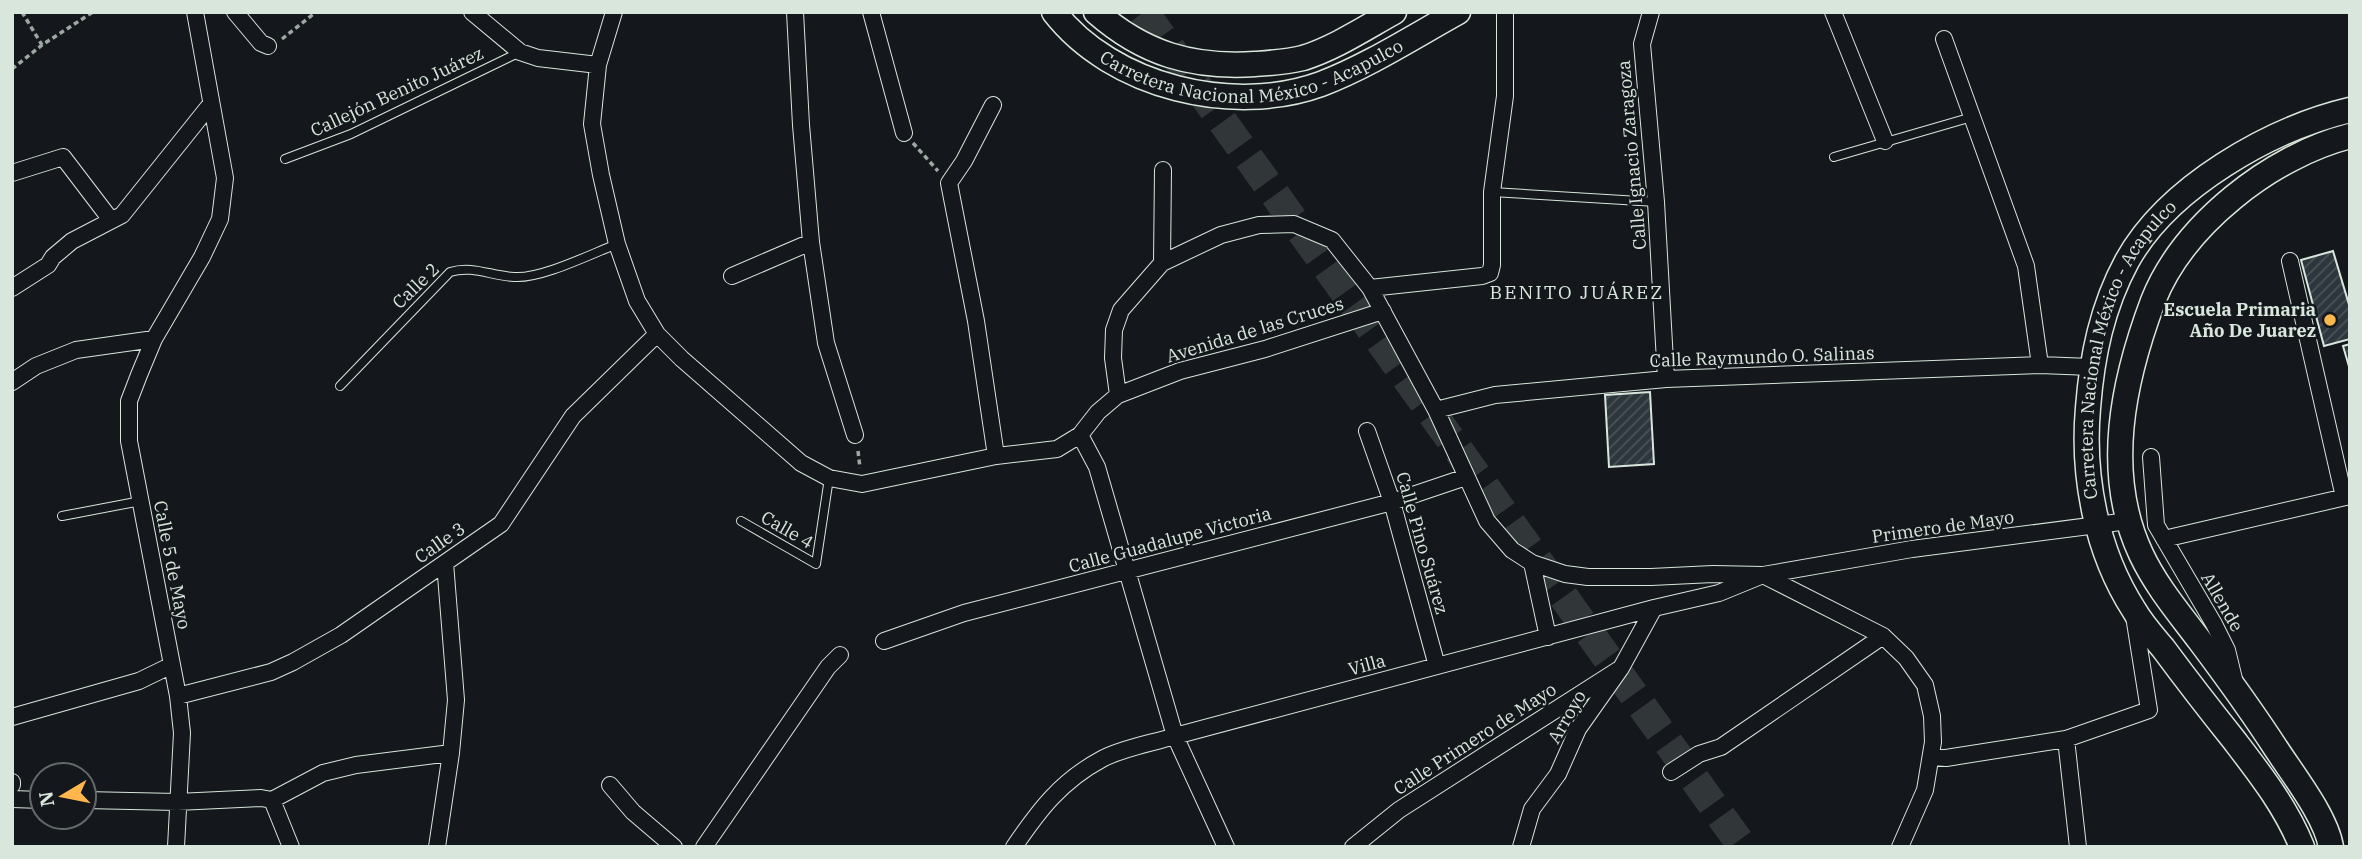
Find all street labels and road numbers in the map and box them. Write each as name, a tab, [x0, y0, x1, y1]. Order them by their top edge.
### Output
street label: Carretera Nacional México - Acapulco	[1092, 29, 1410, 61]
street label: Callejón Benito Juárez	[307, 41, 487, 142]
street label: Calle Ignacio Zaragoza	[1612, 59, 1651, 251]
street label: Carretera Nacional México - Acapulco	[2075, 195, 2181, 501]
street label: Calle 2	[387, 258, 444, 314]
street label: Avenida de las Cruces	[1163, 292, 1346, 367]
street label: Calle Raymundo O. Salinas	[1649, 341, 1875, 372]
street label: Calle Pino Suárez	[1391, 469, 1454, 617]
street label: Calle 5 de Mayo	[149, 499, 196, 631]
street label: Calle Guadalupe Victoria	[1066, 501, 1274, 578]
street label: Calle 4	[757, 505, 818, 554]
street label: Primero de Mayo	[1870, 505, 2016, 548]
street label: Calle 3	[410, 517, 470, 568]
street label: Allende	[2196, 568, 2249, 636]
street label: Villa	[1346, 648, 1388, 681]
street label: Calle Primero de Mayo	[1389, 677, 1560, 800]
street label: Arroyo	[1542, 686, 1591, 748]

